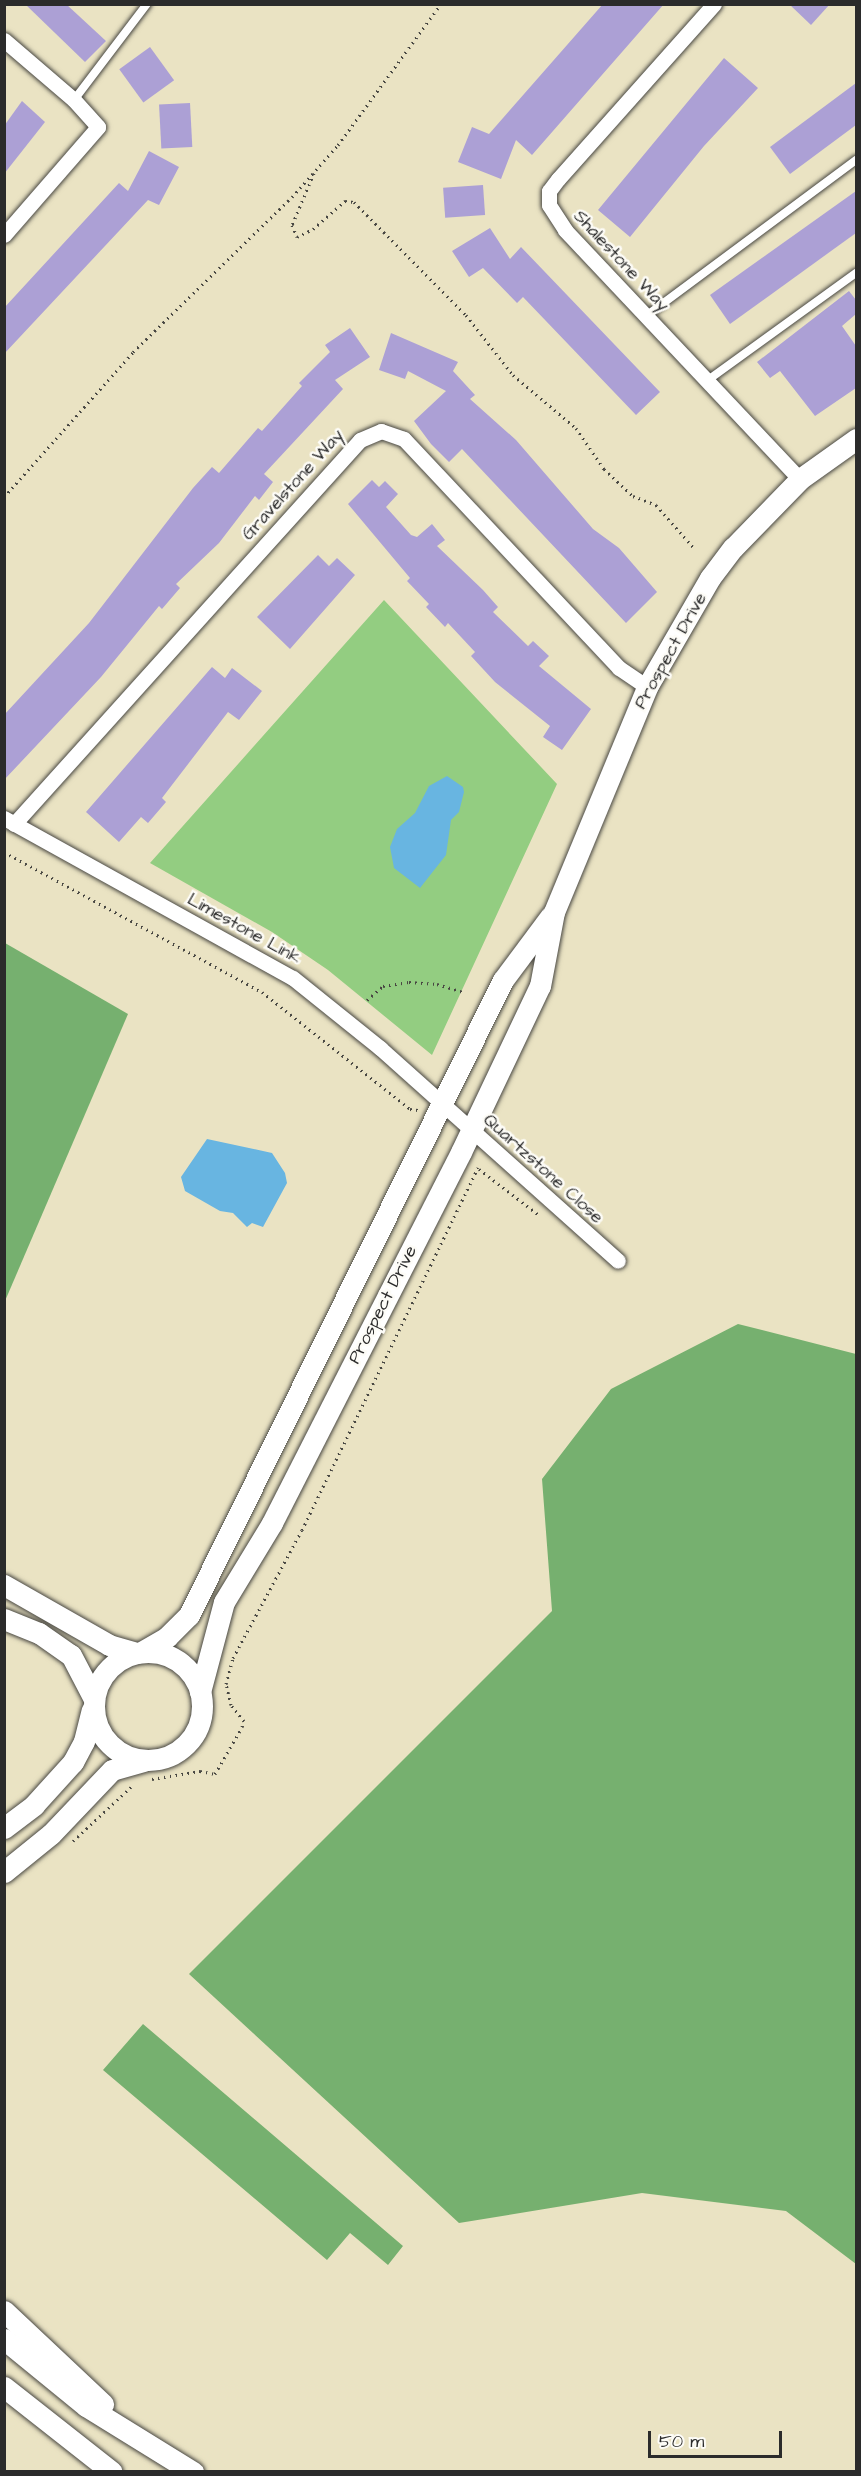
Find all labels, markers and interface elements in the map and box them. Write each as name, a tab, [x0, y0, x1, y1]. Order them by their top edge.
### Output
street label: Shalestone Way	[569, 206, 673, 316]
street label: Gravelstone Way	[238, 425, 348, 545]
street label: Prospect Drive	[630, 589, 712, 713]
street label: Limestone Link	[183, 889, 305, 969]
street label: Quartzstone Close	[479, 1109, 607, 1229]
street label: Prospect Drive	[344, 1242, 422, 1368]
scale bar	[651, 2419, 784, 2457]
text: 50 m	[659, 2429, 704, 2454]

